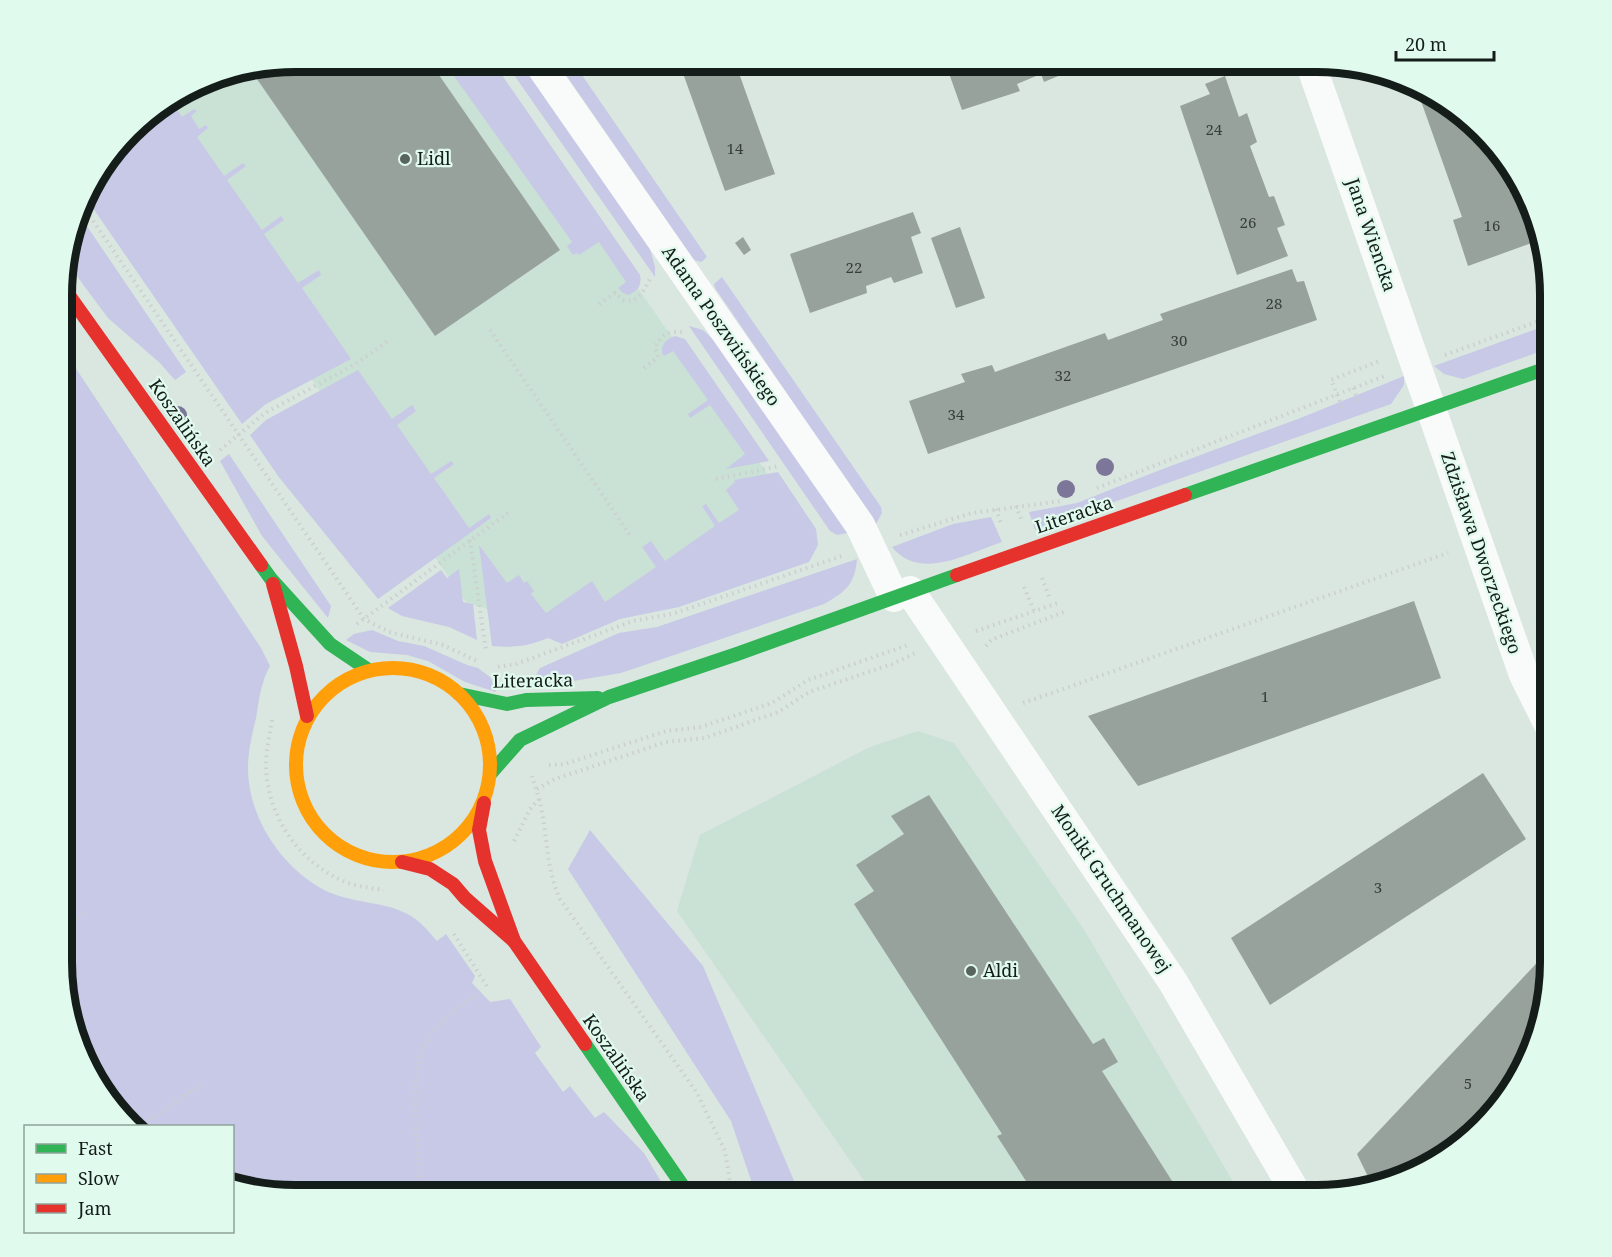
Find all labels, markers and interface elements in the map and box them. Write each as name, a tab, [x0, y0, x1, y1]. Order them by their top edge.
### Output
scale bar	[1396, 24, 1494, 62]
text: 20 m	[1405, 32, 1447, 56]
house number: 24	[1206, 119, 1223, 139]
house number: 14	[727, 138, 744, 158]
place label: Lidl	[417, 146, 451, 170]
marker: Lidl	[398, 152, 412, 166]
street label: Jana Wiencka	[1341, 174, 1403, 295]
house number: 26	[1240, 212, 1256, 232]
house number: 16	[1484, 215, 1500, 235]
street label: Adama Poszwińskiego	[657, 240, 786, 411]
house number: 22	[846, 257, 862, 277]
house number: 28	[1266, 293, 1282, 313]
house number: 30	[1171, 330, 1187, 350]
house number: 32	[1055, 365, 1071, 385]
street label: Koszalińska	[144, 374, 222, 471]
house number: 34	[948, 404, 965, 424]
street label: Zdzisława Dworzeckiego	[1436, 448, 1528, 657]
street label: Literacka	[1032, 490, 1116, 539]
street label: Literacka	[492, 667, 574, 693]
house number: 1	[1261, 686, 1269, 706]
street label: Moniki Gruchmanowej	[1046, 800, 1177, 977]
house number: 3	[1374, 877, 1382, 897]
place label: Aldi	[983, 958, 1018, 982]
marker: Aldi	[964, 964, 978, 978]
street label: Koszalińska	[578, 1009, 656, 1106]
house number: 5	[1464, 1073, 1472, 1093]
legend	[24, 1125, 234, 1233]
text: Fast	[78, 1136, 113, 1160]
text: Slow	[78, 1166, 120, 1190]
text: Jam	[77, 1196, 112, 1220]

